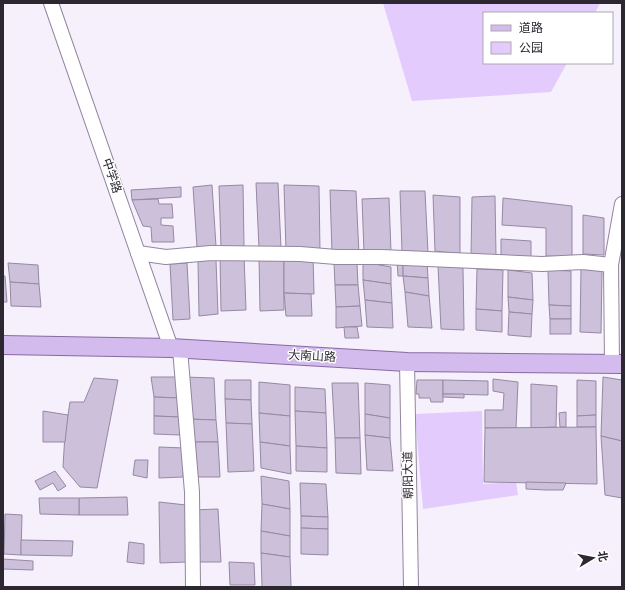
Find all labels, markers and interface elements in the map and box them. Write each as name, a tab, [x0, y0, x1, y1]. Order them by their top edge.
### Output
legend	[483, 12, 613, 64]
text: 道路	[519, 21, 543, 37]
text: 公园	[519, 41, 543, 57]
street label: 中学路	[98, 156, 124, 196]
street label: 大南山路	[288, 348, 336, 366]
street label: 朝阳大道	[401, 451, 417, 499]
north arrow	[573, 538, 613, 578]
text: 北	[594, 550, 610, 563]

